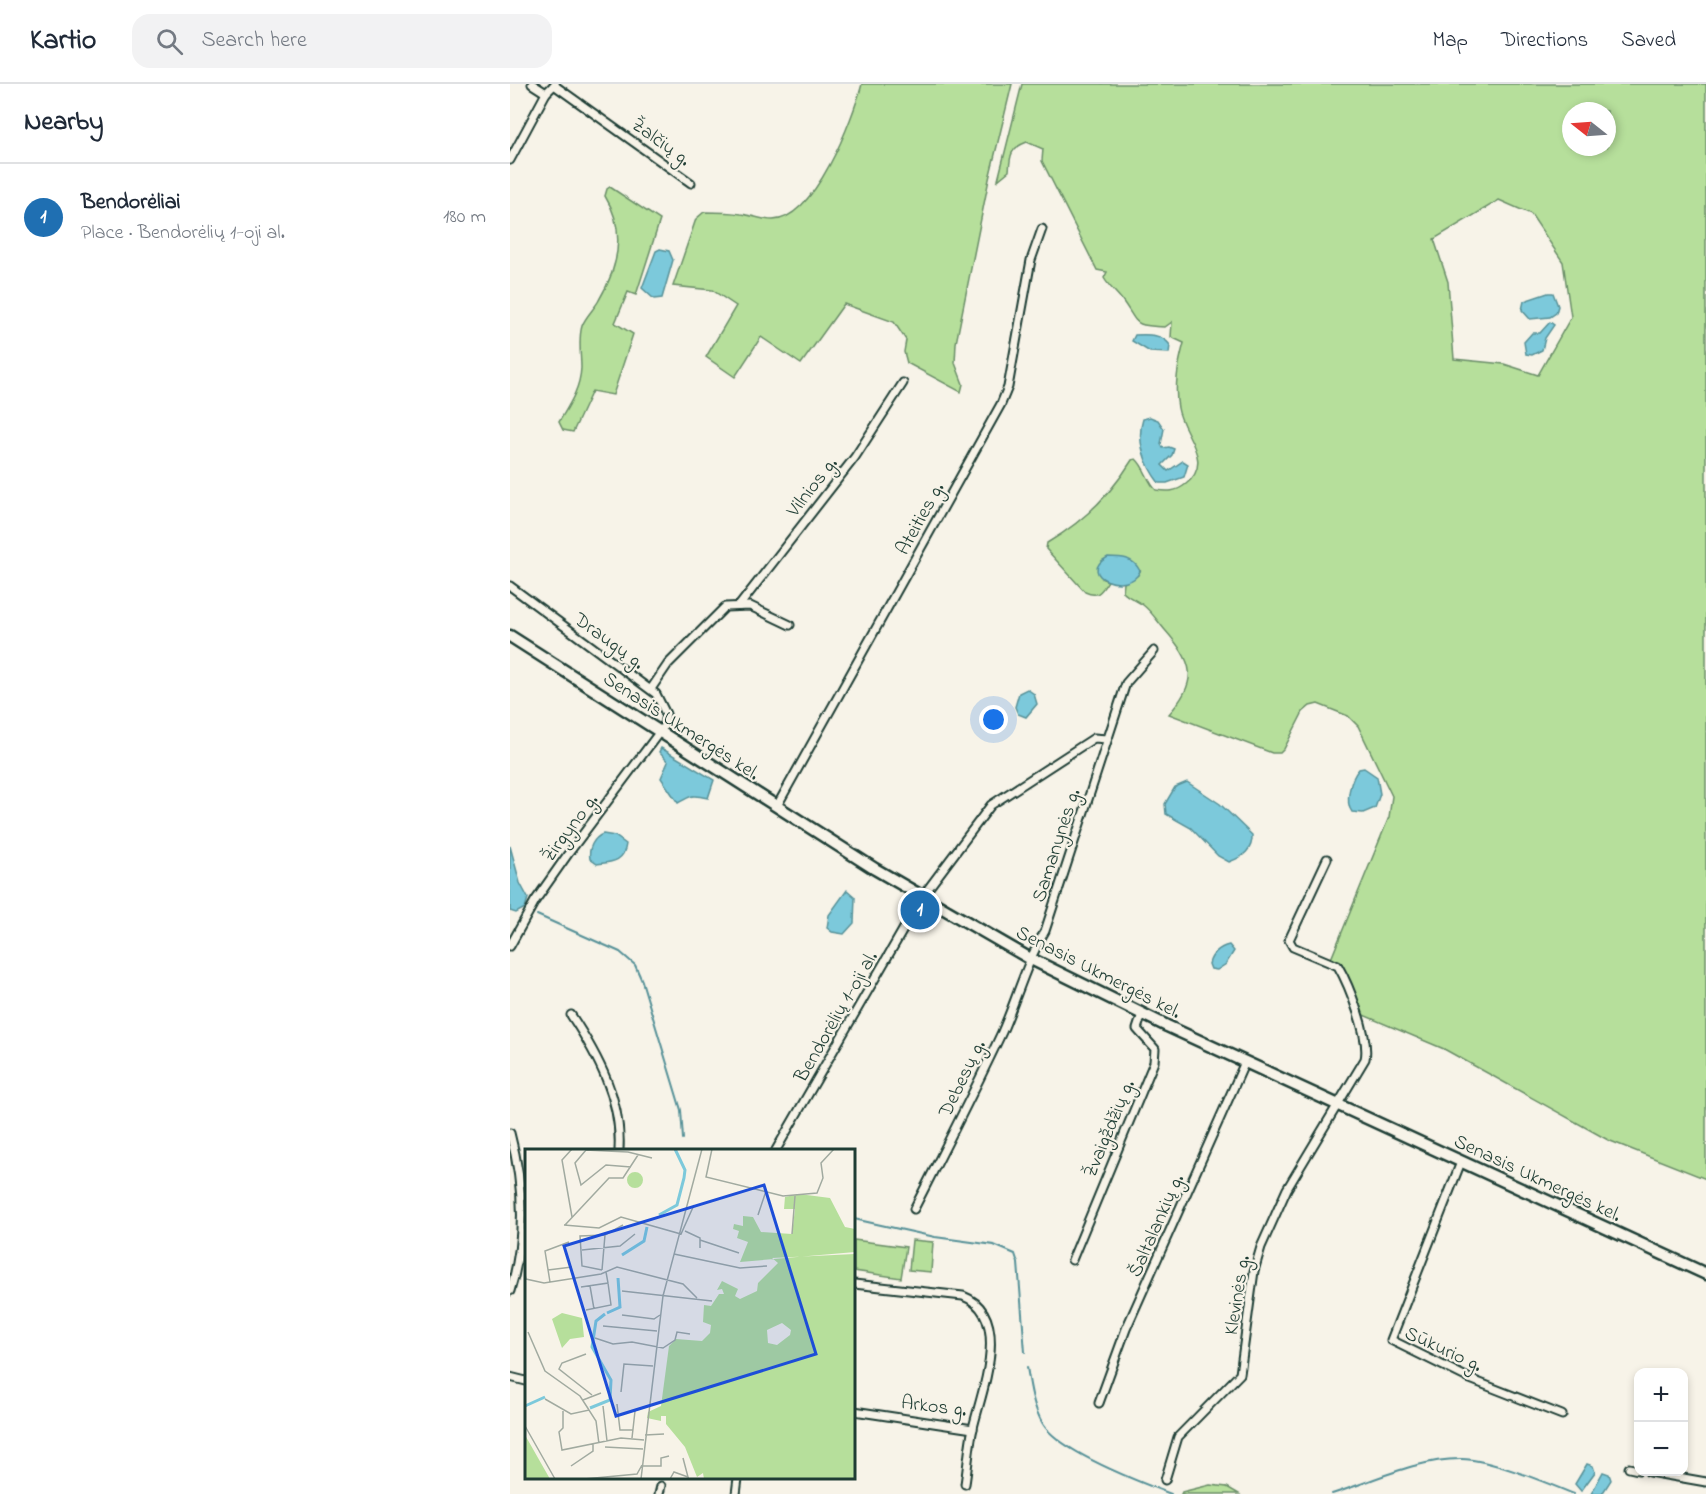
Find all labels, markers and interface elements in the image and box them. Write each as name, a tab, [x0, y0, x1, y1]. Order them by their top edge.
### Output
search box	[132, 14, 552, 68]
text: Kartio	[30, 21, 96, 62]
icon: search	[153, 25, 186, 58]
text: Search here	[201, 25, 307, 57]
text: Map	[1432, 26, 1468, 56]
text: Directions	[1501, 26, 1588, 56]
text: Saved	[1621, 26, 1676, 56]
north arrow	[1562, 102, 1616, 156]
text: Nearby	[24, 104, 103, 142]
street label: Žalčių g.	[624, 111, 696, 175]
text: Bendorėliai	[81, 187, 180, 219]
text: 1	[40, 203, 47, 232]
text: 180 m	[443, 203, 486, 232]
text: Place · Bendorėlių 1-oji al.	[81, 219, 285, 248]
street label: Vilnios g.	[780, 451, 847, 525]
street label: Ateities g.	[889, 478, 954, 561]
street label: Draugų g.	[566, 606, 650, 679]
street label: Senasis Ukmergės kel.	[596, 665, 765, 790]
your location	[979, 705, 1008, 734]
street label: Samanynės g.	[1025, 785, 1090, 907]
street label: Žirgyno g.	[535, 788, 607, 870]
pin: 1	[900, 888, 940, 932]
street label: Senasis Ukmergės kel.	[1010, 919, 1185, 1028]
street label: Bendorėlių 1-oji al.	[787, 946, 887, 1089]
street label: Debesų g.	[932, 1036, 995, 1124]
street label: Žvaigždžių g.	[1077, 1076, 1145, 1183]
street label: Senasis Ukmergės kel.	[1448, 1128, 1625, 1232]
inset map	[525, 1149, 855, 1479]
street label: Šaltalankių g.	[1122, 1170, 1194, 1283]
street label: Klevinės g.	[1218, 1253, 1260, 1338]
street label: Sūkurio g.	[1399, 1320, 1487, 1382]
map controls	[1634, 1368, 1688, 1476]
button: +	[1634, 1368, 1688, 1422]
street label: Arkos g.	[899, 1389, 968, 1427]
button: −	[1634, 1422, 1688, 1476]

